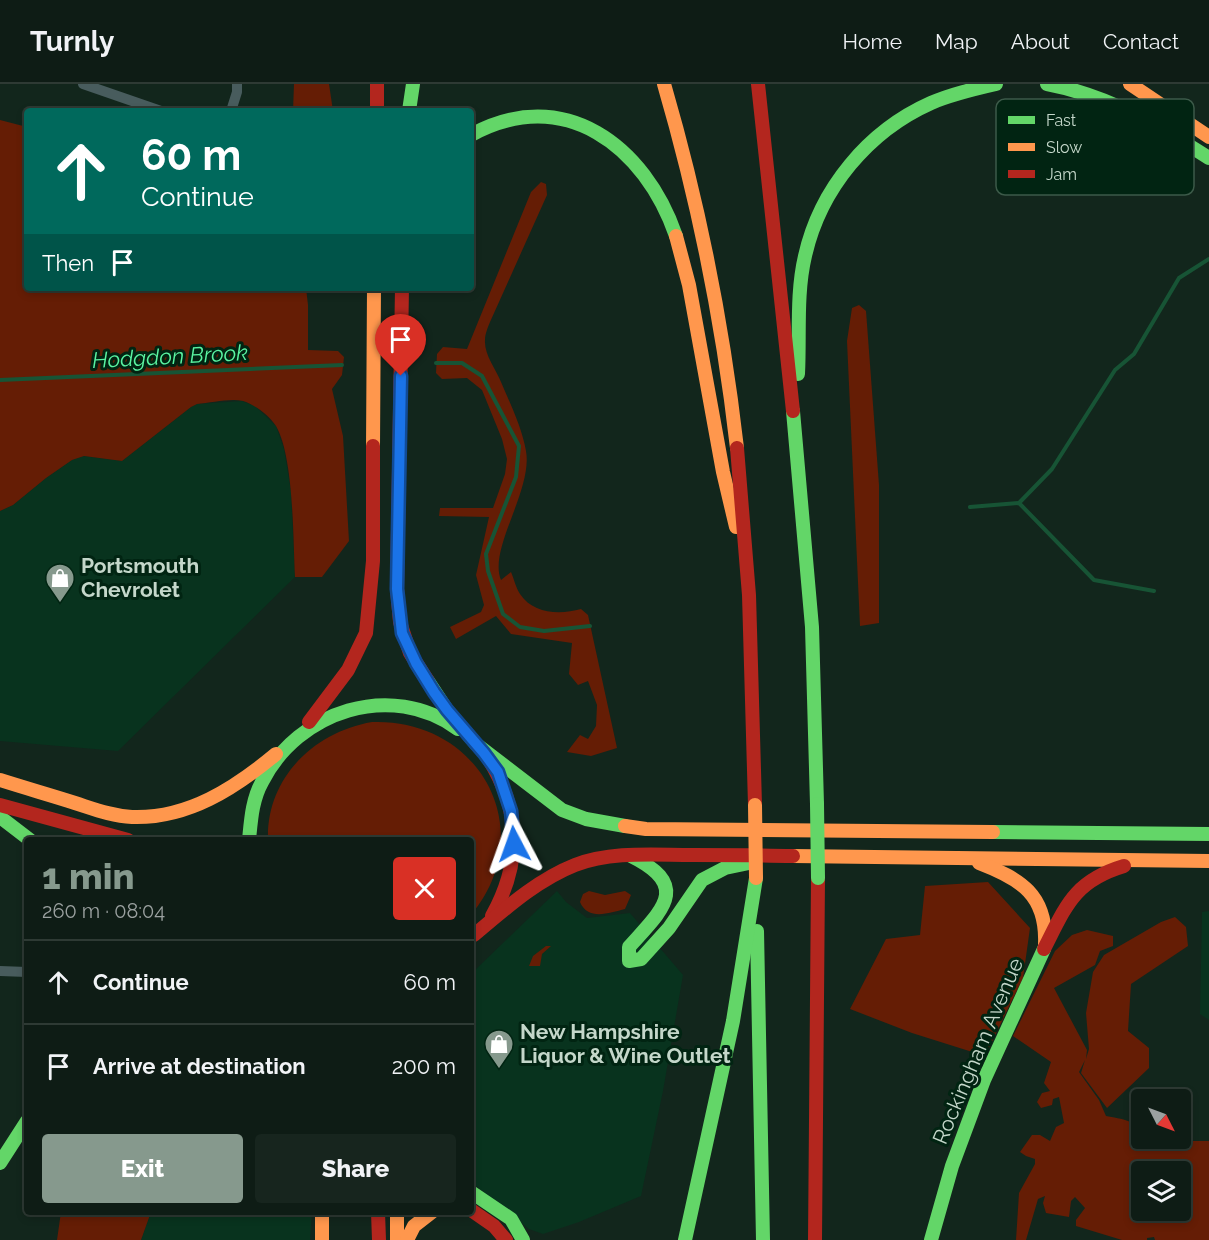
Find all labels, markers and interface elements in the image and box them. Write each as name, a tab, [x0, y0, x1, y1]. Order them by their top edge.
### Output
text: Turnly	[30, 25, 114, 58]
text: Home	[843, 29, 902, 54]
text: Map	[935, 29, 978, 54]
text: About	[1011, 29, 1070, 54]
text: Contact	[1103, 29, 1179, 54]
legend	[996, 99, 1194, 195]
text: Fast	[1046, 111, 1077, 130]
text: 60 m	[141, 131, 241, 180]
icon: ahead	[42, 132, 120, 210]
text: Slow	[1046, 138, 1082, 157]
text: Jam	[1046, 165, 1077, 184]
text: Continue	[141, 181, 254, 212]
icon: arrive	[106, 246, 139, 279]
text: Then	[42, 250, 94, 276]
pin	[375, 314, 426, 376]
icon: arrive	[384, 323, 417, 356]
water label: Hodgdon Brook	[91, 339, 249, 373]
place label: Portsmouth Chevrolet	[81, 553, 199, 602]
shop icon: Portsmouth Chevrolet	[44, 562, 76, 604]
position arrow	[482, 812, 546, 876]
text: 1 min	[42, 855, 134, 897]
button: close	[393, 857, 456, 920]
text: 260 m · 08:04	[42, 899, 165, 923]
street label: Rockingham Avenue	[927, 954, 1028, 1148]
icon: ahead	[42, 966, 75, 999]
text: Continue	[93, 969, 189, 995]
text: 60 m	[403, 969, 456, 995]
place label: New Hampshire Liquor & Wine Outlet	[520, 1019, 730, 1068]
shop icon: New Hampshire Liquor & Wine Outlet	[483, 1028, 515, 1070]
icon: arrive	[42, 1050, 75, 1083]
text: Arrive at destination	[93, 1053, 306, 1079]
text: 200 m	[392, 1053, 456, 1079]
north arrow	[1131, 1089, 1191, 1149]
map controls	[1131, 1089, 1191, 1221]
button: Exit	[42, 1134, 243, 1203]
button: Share	[255, 1134, 456, 1203]
button: layers	[1131, 1161, 1191, 1221]

